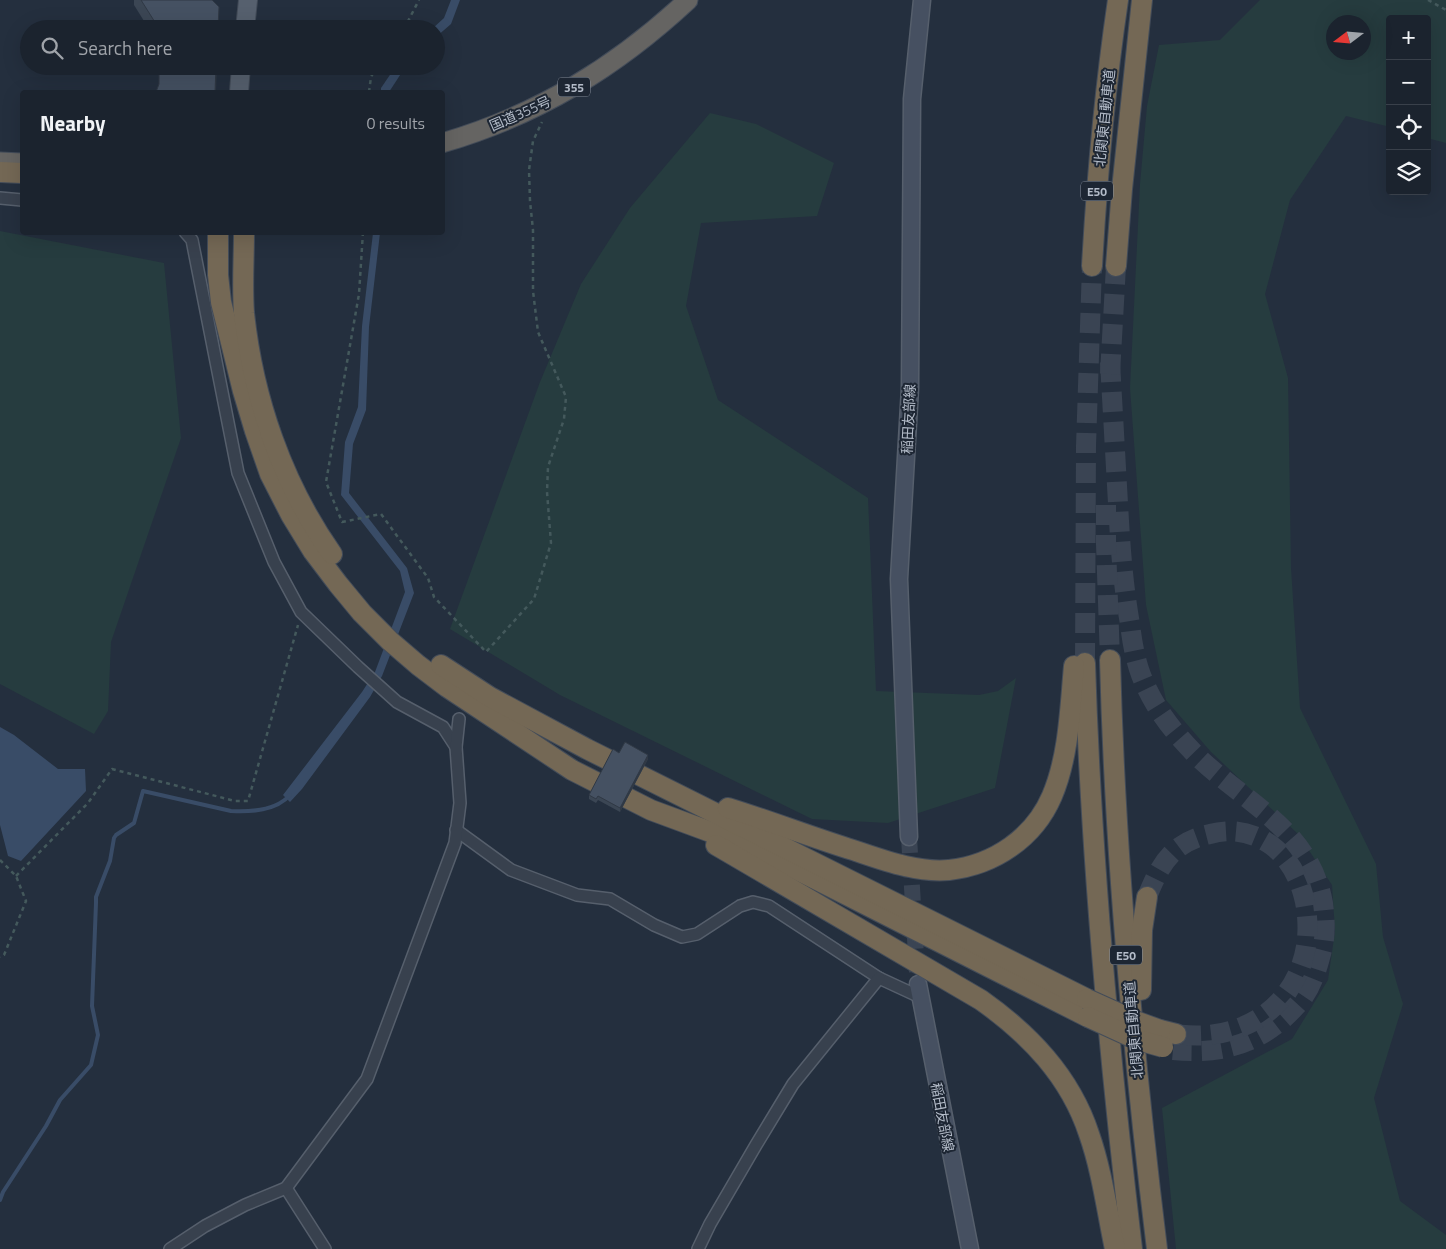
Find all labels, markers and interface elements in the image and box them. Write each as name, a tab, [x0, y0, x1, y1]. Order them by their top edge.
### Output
north arrow	[1326, 15, 1371, 60]
map controls	[1386, 15, 1431, 195]
button: +	[1386, 15, 1431, 60]
search box	[20, 20, 445, 75]
text: Search here	[78, 33, 172, 62]
icon: search	[38, 34, 66, 62]
button: −	[1386, 60, 1431, 105]
street label: 北関東自動車道	[1088, 68, 1120, 168]
road number: 355	[558, 77, 590, 96]
street label: 国道355号	[486, 90, 554, 136]
button: locate	[1386, 105, 1431, 150]
text: Nearby	[40, 107, 105, 139]
text: 0 results	[366, 111, 425, 135]
button: layers	[1386, 150, 1431, 195]
road number: E50	[1081, 182, 1113, 200]
street label: 稲田友部線	[896, 383, 920, 455]
road number: E50	[1110, 946, 1142, 964]
street label: 北関東自動車道	[1118, 980, 1148, 1080]
street label: 稲田友部線	[926, 1081, 960, 1153]

